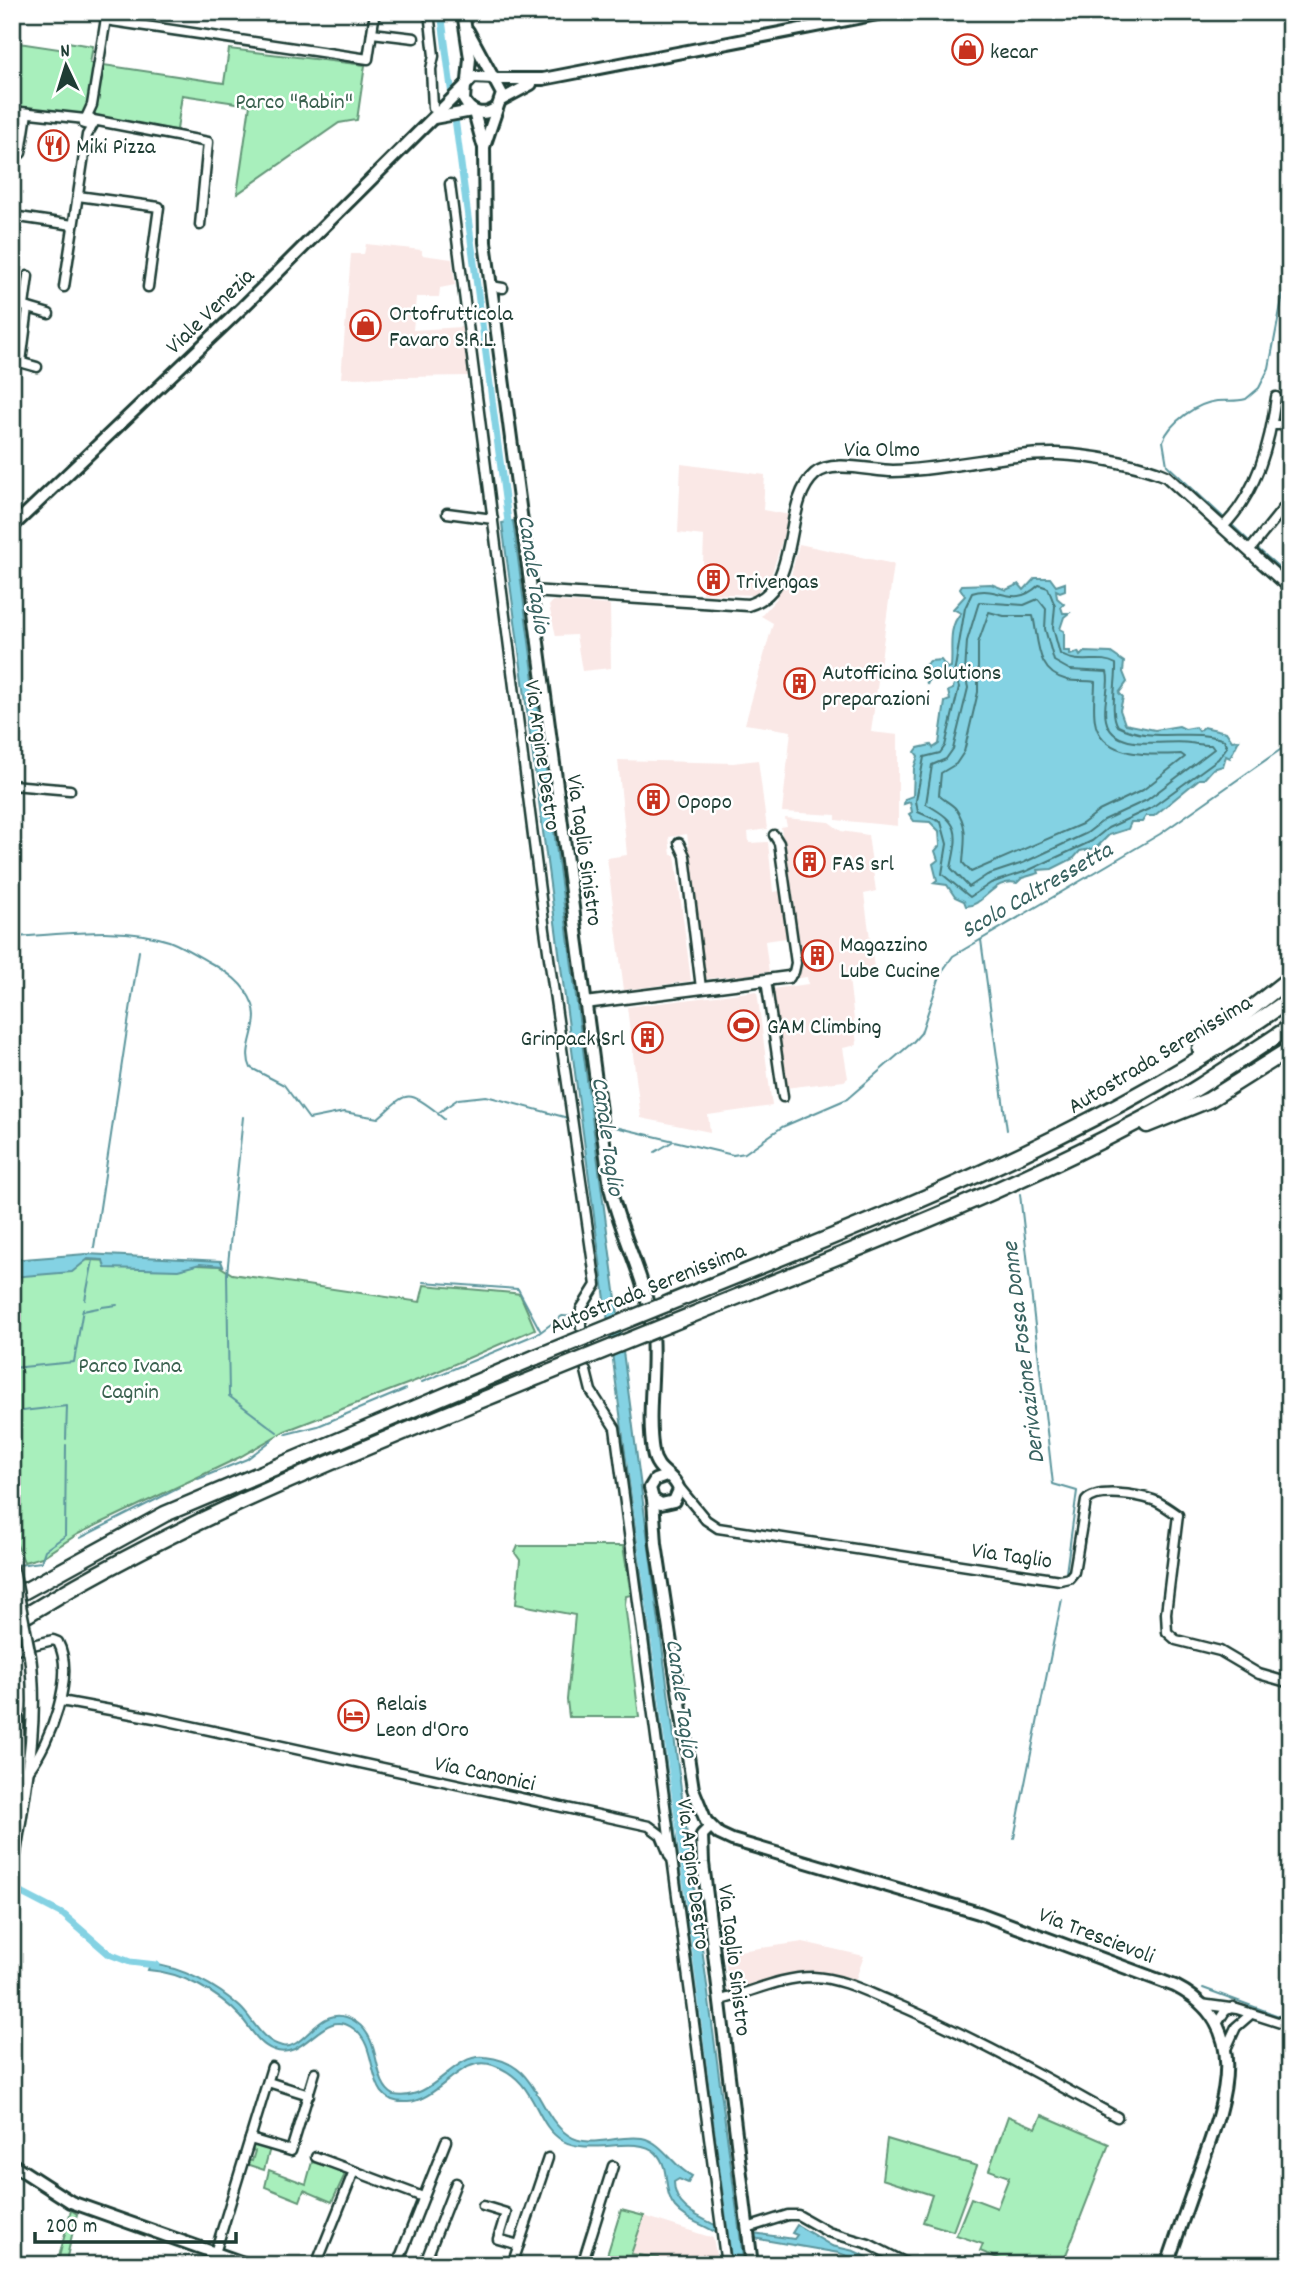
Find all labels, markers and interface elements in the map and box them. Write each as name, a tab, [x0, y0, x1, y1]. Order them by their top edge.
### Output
north arrow	[32, 32, 102, 102]
shop icon: kecar	[950, 33, 984, 67]
place label: kecar	[990, 37, 1039, 70]
text: N	[59, 39, 71, 66]
park label: Parco "Rabin"	[235, 87, 353, 120]
restaurant icon: Miki Pizza	[36, 128, 70, 162]
place label: Miki Pizza	[76, 132, 157, 165]
street label: Viale Venezia	[159, 261, 264, 363]
place label: Ortofrutticola Favaro S.R.L.	[389, 299, 514, 358]
shop icon: Ortofrutticola Favaro S.R.L.	[349, 308, 383, 342]
street label: Via Olmo	[844, 435, 920, 468]
water label: Canale Taglio	[507, 513, 557, 637]
building icon: Trivengas	[696, 563, 730, 597]
place label: Trivengas	[736, 567, 819, 600]
place label: Autofficina Solutions preparazioni	[822, 658, 1001, 717]
building icon: Autofficina Solutions preparazioni	[782, 667, 816, 701]
street label: Via Argine Destro	[514, 678, 567, 833]
street label: Via Taglio Sinistro	[556, 773, 609, 928]
building icon: Opopo	[637, 783, 671, 817]
place label: Opopo	[677, 787, 732, 820]
water label: Scolo Caltressetta	[956, 834, 1121, 949]
building icon: FAS srl	[792, 845, 826, 879]
place label: FAS srl	[832, 849, 894, 882]
place label: Magazzino Lube Cucine	[840, 930, 940, 989]
building icon: Magazzino Lube Cucine	[800, 939, 834, 973]
street label: Autostrada Serenissima	[1063, 987, 1260, 1124]
sports icon: GAM Climbing	[727, 1008, 761, 1042]
place label: GAM Climbing	[767, 1012, 882, 1045]
building icon: Grinpack Srl	[631, 1020, 665, 1054]
place label: Grinpack Srl	[521, 1024, 626, 1057]
water label: Canale Taglio	[581, 1075, 631, 1199]
street label: Autostrada Serenissima	[545, 1235, 753, 1345]
water label: Derivazione Fossa Donne	[994, 1238, 1055, 1465]
park label: Parco Ivana Cagnin	[78, 1351, 183, 1410]
street label: Via Taglio	[969, 1535, 1054, 1579]
water label: Canale Taglio	[655, 1637, 705, 1761]
place label: Relais Leon d'Oro	[376, 1689, 469, 1748]
hotel icon: Relais Leon d'Oro	[336, 1698, 370, 1732]
street label: Via Canonici	[431, 1749, 538, 1802]
street label: Via Argine Destro	[666, 1797, 717, 1952]
street label: Via Taglio Sinistro	[707, 1883, 758, 2038]
street label: Via Trescievoli	[1033, 1900, 1159, 1975]
scale bar	[35, 2200, 236, 2244]
text: 200 m	[46, 2213, 97, 2243]

